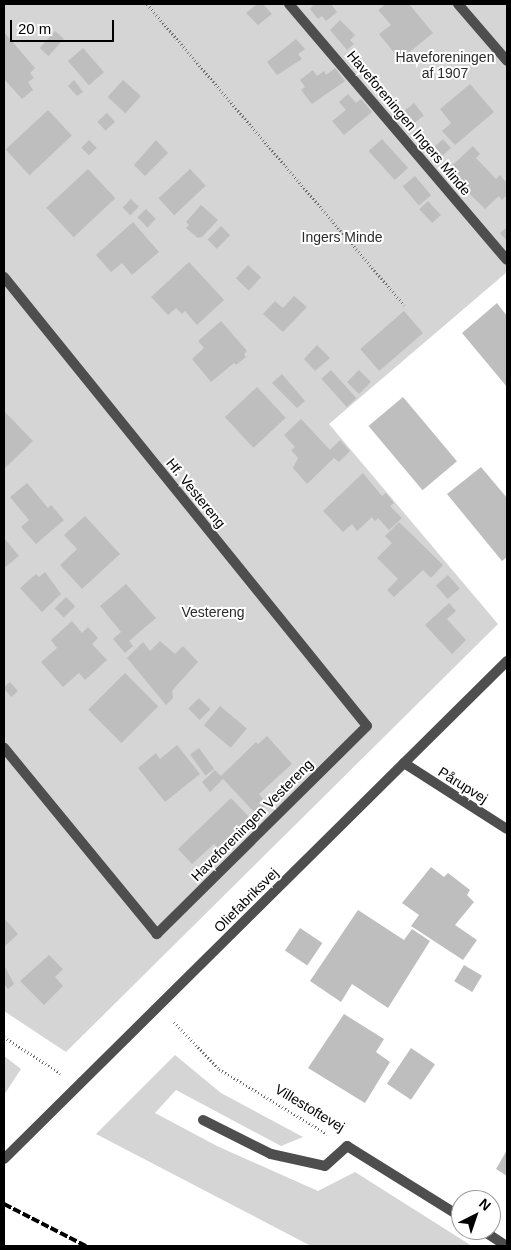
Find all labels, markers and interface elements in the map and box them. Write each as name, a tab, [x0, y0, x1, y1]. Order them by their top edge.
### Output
scale bar	[12, 10, 116, 42]
text: 20 m	[18, 20, 51, 37]
street label: Haveforeningen Ingers Minde	[344, 47, 474, 199]
park label: Haveforeningen af 1907	[396, 49, 494, 82]
park label: Ingers Minde	[302, 229, 382, 245]
street label: Hf. Vestereng	[163, 455, 229, 531]
park label: Vestereng	[181, 604, 245, 620]
street label: Haveforeningen Vestereng	[187, 755, 317, 885]
street label: Pårupvej	[435, 763, 491, 807]
street label: Oliefabriksvej	[210, 864, 282, 936]
street label: Villestoftevej	[272, 1081, 348, 1135]
north arrow	[451, 1190, 501, 1240]
text: N	[476, 1195, 494, 1214]

